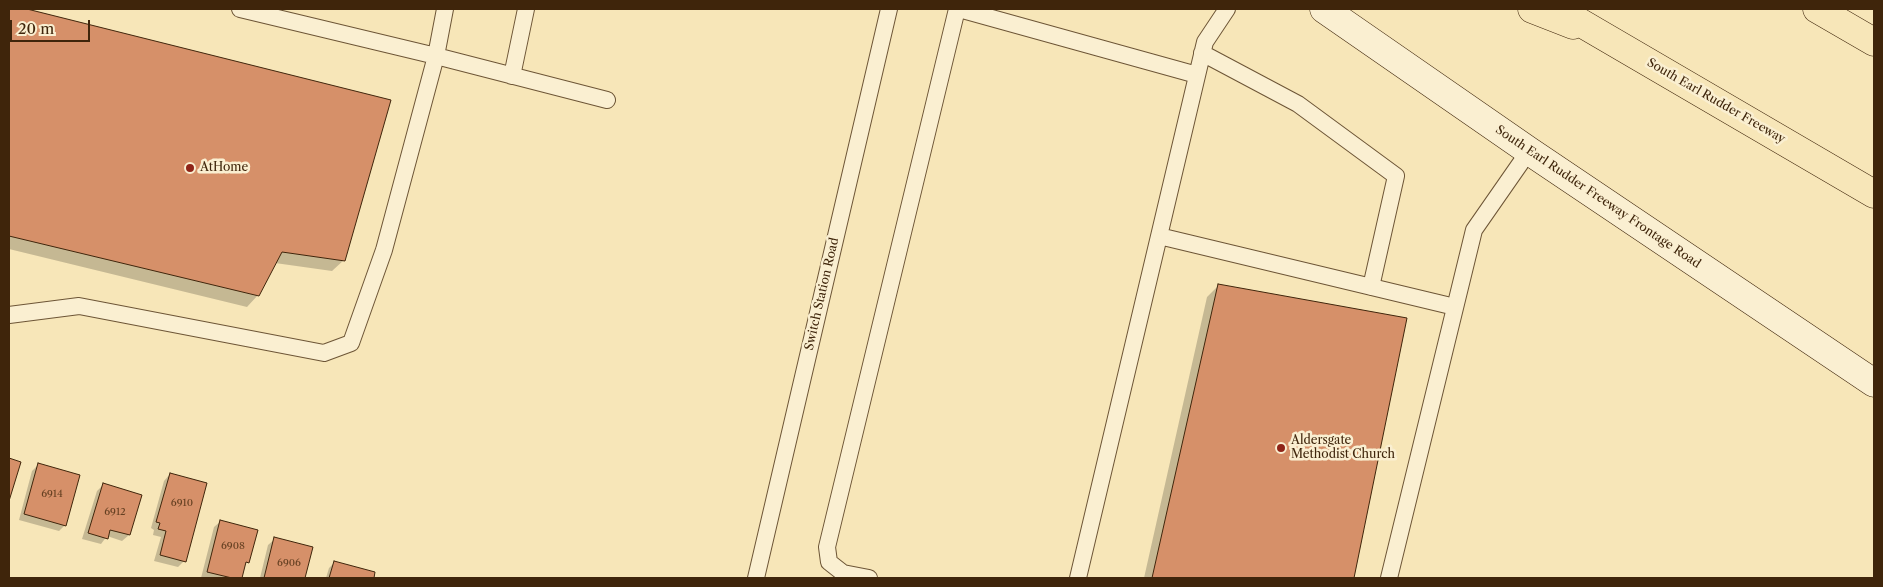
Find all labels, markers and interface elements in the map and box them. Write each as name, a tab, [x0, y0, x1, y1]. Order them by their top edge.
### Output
scale bar	[12, 10, 92, 42]
text: 20 m	[18, 19, 54, 38]
street label: South Earl Rudder Freeway	[1644, 55, 1788, 147]
street label: South Earl Rudder Freeway Frontage Road	[1493, 123, 1703, 271]
place label: AtHome	[200, 161, 248, 175]
marker: AtHome	[184, 162, 196, 174]
street label: Switch Station Road	[802, 236, 842, 352]
place label: Aldersgate Methodist Church	[1291, 434, 1395, 462]
marker: Aldersgate Methodist Church	[1275, 442, 1287, 454]
house number: 6914	[41, 488, 63, 500]
house number: 6910	[171, 497, 193, 509]
house number: 6912	[104, 506, 126, 518]
house number: 6908	[221, 540, 245, 552]
house number: 6906	[277, 557, 301, 569]

